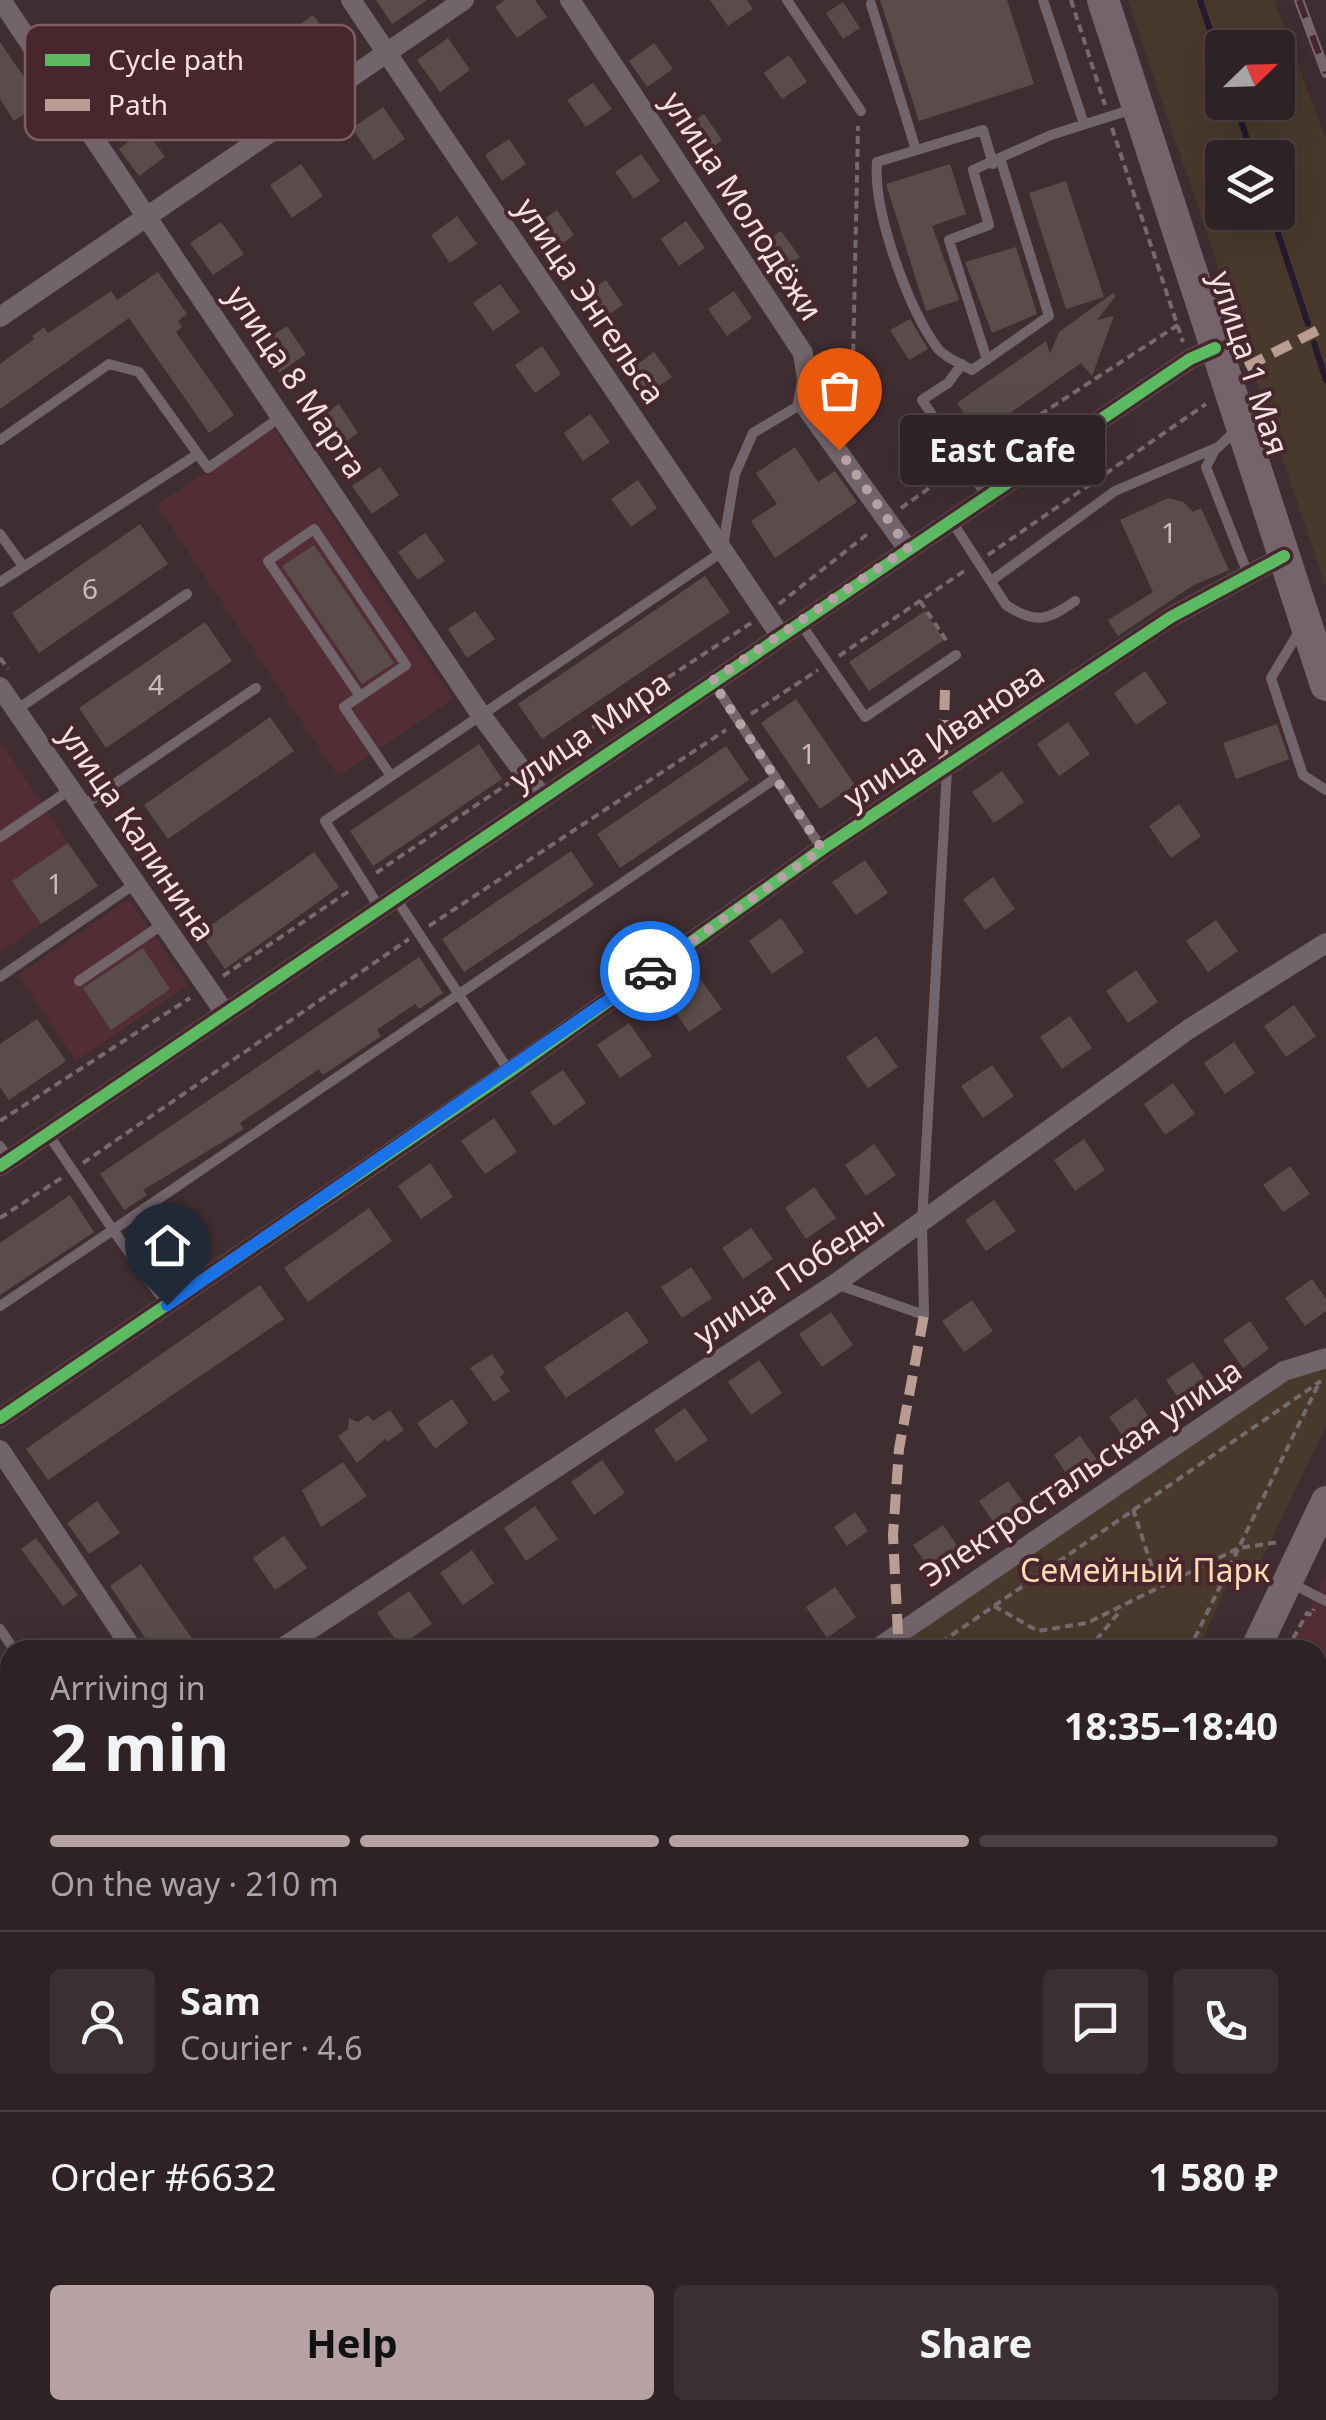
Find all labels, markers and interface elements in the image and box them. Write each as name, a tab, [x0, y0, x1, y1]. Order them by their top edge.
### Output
legend	[25, 25, 355, 140]
north arrow	[1205, 30, 1295, 120]
map controls	[1205, 30, 1295, 230]
text: Cycle path	[108, 40, 244, 78]
street label: улица Молодёжи	[653, 82, 833, 328]
text: Path	[108, 85, 168, 123]
button: layers	[1205, 140, 1295, 230]
street label: улица Энгельса	[506, 188, 676, 412]
street label: улица 1 Мая	[1200, 265, 1300, 460]
street label: улица 8 Марта	[217, 276, 378, 486]
pin	[797, 348, 882, 451]
icon: bag	[812, 363, 867, 418]
callout: East Cafe	[899, 415, 1104, 485]
text: East Cafe	[929, 428, 1076, 471]
house number: 1	[1161, 513, 1177, 551]
house number: 6	[82, 569, 98, 607]
street label: улица Иванова	[834, 652, 1052, 818]
street label: улица Мира	[500, 660, 678, 799]
house number: 4	[148, 665, 164, 703]
street label: улица Калинина	[50, 716, 227, 949]
house number: 1	[800, 734, 816, 772]
house number: 1	[47, 864, 63, 902]
courier	[600, 921, 700, 1021]
icon: car	[623, 944, 678, 999]
street label: улица Победы	[684, 1196, 892, 1356]
pin	[125, 1203, 210, 1306]
icon: home	[140, 1218, 195, 1273]
street label: Электростальская улица	[911, 1348, 1249, 1596]
park label: Семейный Парк	[1020, 1548, 1270, 1591]
text: Arriving in	[50, 1666, 205, 1709]
text: 18:35–18:40	[1064, 1699, 1278, 1751]
text: 2 min	[50, 1702, 229, 1790]
text: On the way · 210 m	[50, 1862, 339, 1905]
button: person	[50, 1969, 155, 2074]
button: chat	[1043, 1969, 1148, 2074]
button: phone	[1173, 1969, 1278, 2074]
text: Sam	[180, 1974, 261, 2026]
text: Courier · 4.6	[180, 2026, 363, 2069]
text: Order #6632	[50, 2150, 276, 2202]
text: 1 580 ₽	[1148, 2150, 1278, 2202]
button: Help	[50, 2285, 654, 2400]
button: Share	[674, 2285, 1278, 2400]

